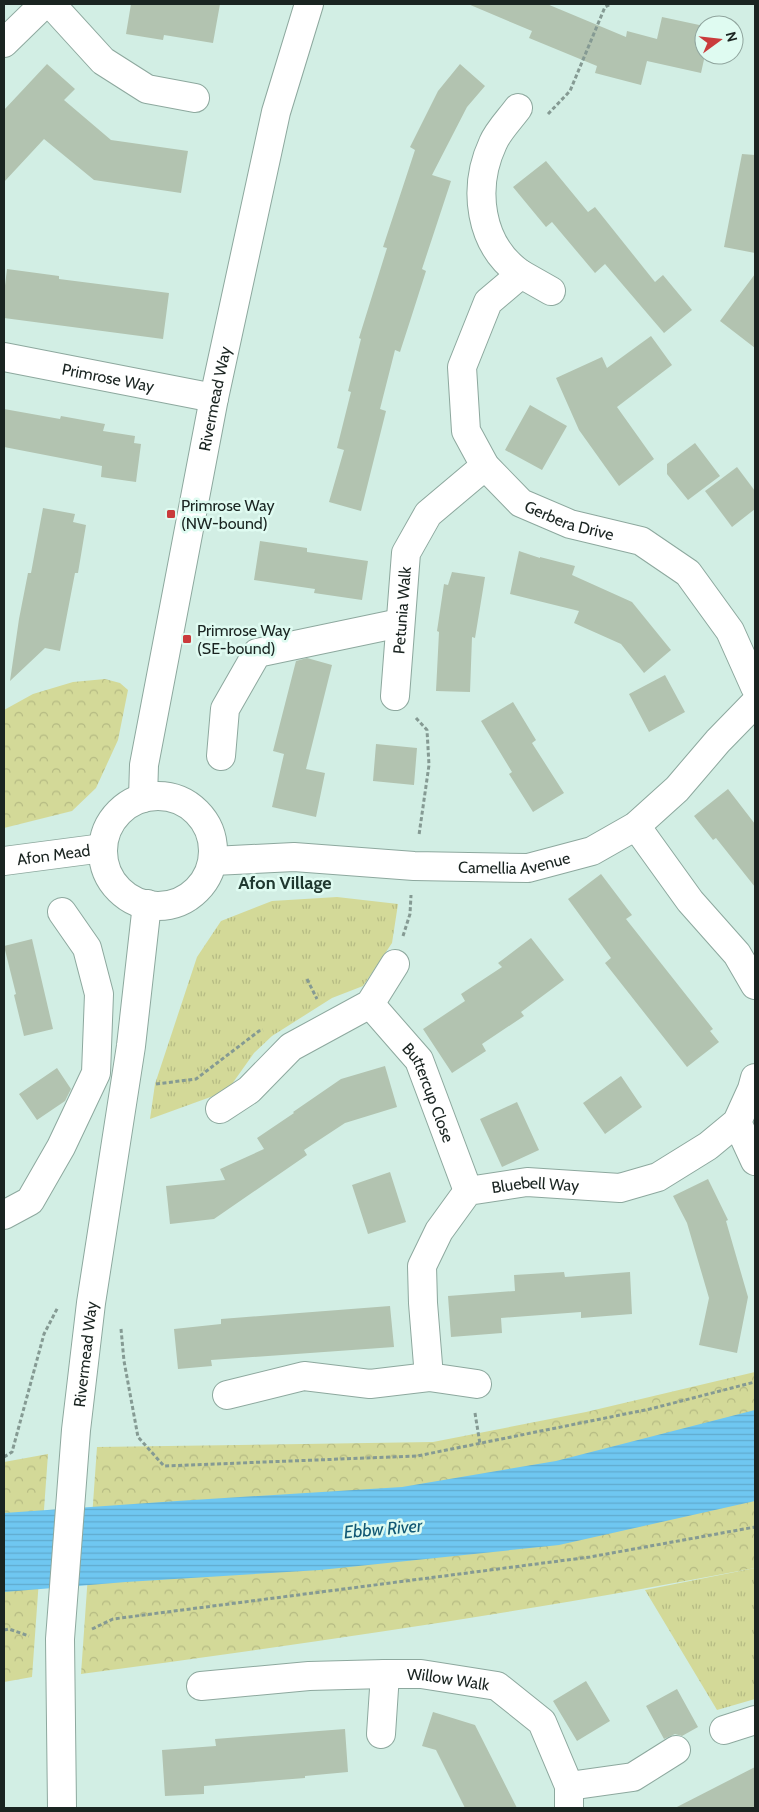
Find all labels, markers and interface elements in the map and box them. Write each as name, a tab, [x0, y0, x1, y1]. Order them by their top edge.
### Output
north arrow	[694, 15, 744, 65]
text: N	[722, 30, 742, 44]
street label: Rivermead Way	[195, 345, 235, 453]
street label: Primrose Way	[60, 360, 156, 396]
place label: Primrose Way (NW-bound)	[181, 496, 275, 533]
street label: Gerbera Drive	[522, 497, 616, 544]
marker: Primrose Way (NW-bound)	[165, 508, 177, 520]
street label: Petunia Walk	[389, 565, 415, 655]
place label: Primrose Way (SE-bound)	[197, 621, 291, 658]
marker: Primrose Way (SE-bound)	[181, 633, 193, 645]
street label: Afon Mead	[16, 841, 91, 869]
street label: Camellia Avenue	[458, 848, 572, 878]
district label: Afon Village	[238, 872, 332, 894]
street label: Buttercup Close	[398, 1039, 458, 1145]
street label: Bluebell Way	[490, 1173, 580, 1197]
street label: Rivermead Way	[70, 1300, 101, 1408]
water label: Ebbw River	[343, 1514, 425, 1543]
street label: Willow Walk	[407, 1665, 491, 1695]

